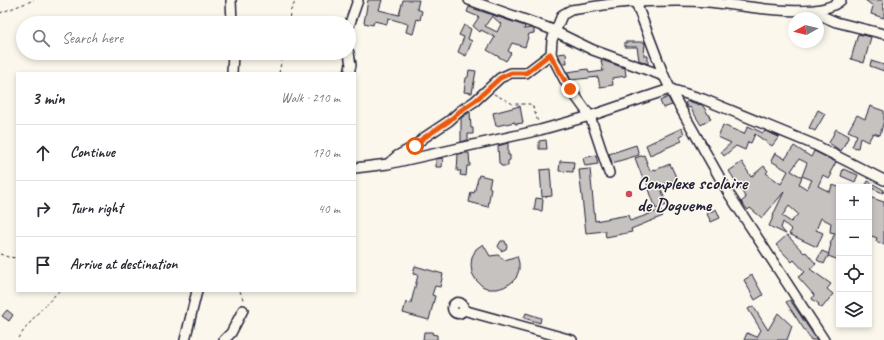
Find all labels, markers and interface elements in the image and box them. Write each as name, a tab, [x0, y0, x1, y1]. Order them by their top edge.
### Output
north arrow	[788, 12, 824, 48]
search box	[16, 16, 356, 60]
icon: search	[30, 27, 52, 49]
text: Search here	[62, 29, 123, 48]
route end	[561, 80, 579, 98]
text: 3 min	[32, 88, 65, 109]
text: Walk · 210 m	[281, 90, 340, 106]
route start	[406, 137, 424, 155]
icon: ahead	[32, 142, 54, 164]
text: Continue	[70, 143, 115, 162]
text: 170 m	[312, 145, 340, 161]
place label: Complexe scolaire de Dogueme	[637, 171, 749, 217]
map controls	[836, 184, 872, 328]
button: +	[836, 184, 872, 220]
marker: Complexe scolaire de Dogueme	[624, 189, 634, 199]
icon: right	[32, 198, 54, 220]
text: Turn right	[70, 199, 123, 218]
text: 40 m	[318, 201, 340, 217]
button: −	[836, 220, 872, 256]
icon: arrive	[32, 254, 54, 276]
text: Arrive at destination	[70, 255, 177, 274]
button: locate	[836, 256, 872, 292]
button: layers	[836, 292, 872, 328]

